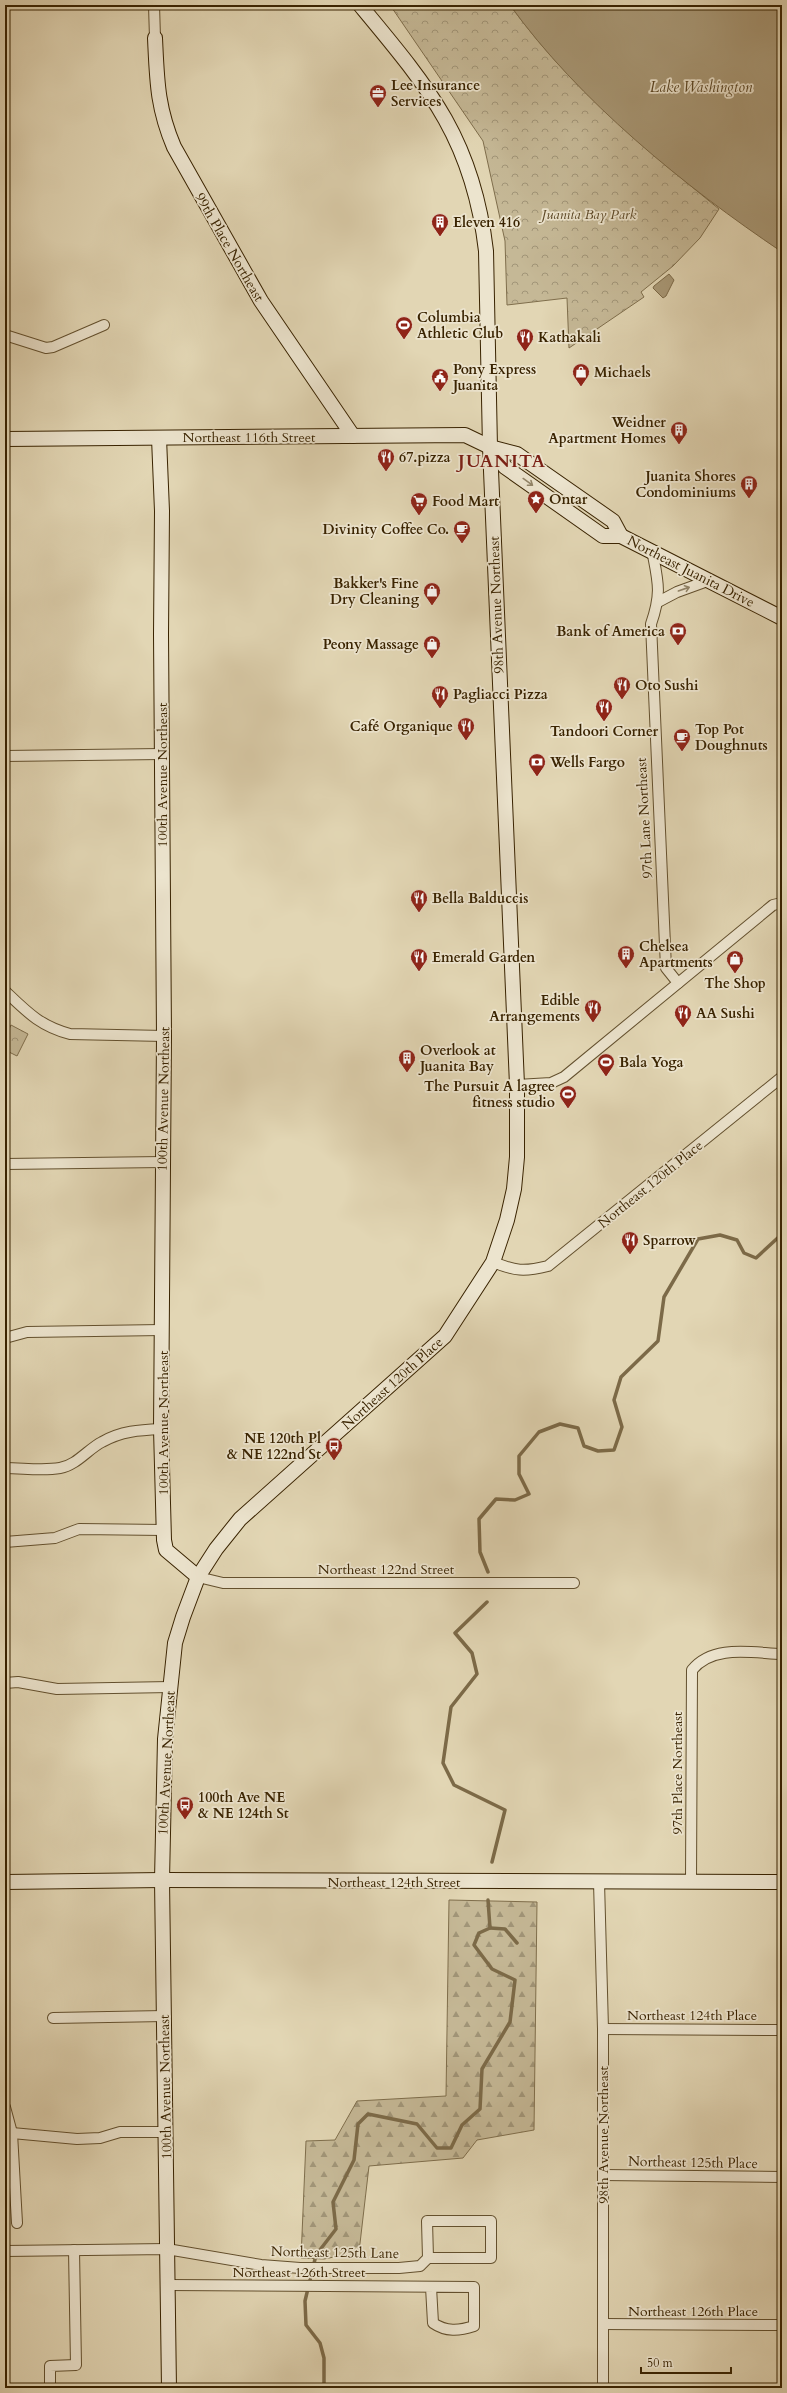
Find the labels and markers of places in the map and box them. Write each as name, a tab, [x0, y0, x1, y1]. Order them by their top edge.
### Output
place label: Lee Insurance Services	[391, 76, 480, 111]
office icon: Lee Insurance Services	[368, 83, 388, 108]
building icon: Eleven 416	[430, 212, 450, 237]
place label: Eleven 416	[453, 213, 520, 232]
place label: Columbia Athletic Club	[417, 308, 503, 343]
sports icon: Columbia Athletic Club	[394, 315, 414, 340]
restaurant icon: Kathakali	[515, 327, 535, 352]
place label: Kathakali	[538, 328, 602, 347]
place label: Pony Express Juanita	[451, 360, 536, 395]
shop icon: Michaels	[571, 362, 591, 387]
place label: Michaels	[594, 363, 651, 382]
public building icon: Pony Express Juanita	[430, 367, 450, 392]
place label: Weidner Apartment Homes	[548, 413, 666, 448]
building icon: Weidner Apartment Homes	[669, 420, 689, 445]
restaurant icon: 67.pizza	[376, 447, 396, 472]
place label: 67.pizza	[399, 448, 451, 467]
place label: Juanita Shores Condominiums	[635, 467, 736, 502]
building icon: Juanita Shores Condominiums	[739, 474, 759, 499]
place icon: Ontar	[526, 489, 546, 514]
place label: Ontar	[549, 490, 588, 509]
supermarket icon: Food Mart	[409, 491, 429, 516]
place label: Food Mart	[432, 492, 499, 511]
cafe icon: Divinity Coffee Co.	[452, 519, 472, 544]
place label: Divinity Coffee Co.	[323, 520, 449, 539]
place label: Bakker's Fine Dry Cleaning	[330, 574, 420, 609]
shop icon: Bakker's Fine Dry Cleaning	[422, 581, 442, 606]
bank icon: Bank of America	[668, 621, 688, 646]
place label: Bank of America	[556, 622, 665, 641]
shop icon: Peony Massage	[422, 634, 442, 659]
place label: Peony Massage	[323, 635, 419, 654]
restaurant icon: Oto Sushi	[612, 675, 632, 700]
place label: Oto Sushi	[635, 676, 699, 695]
restaurant icon: Pagliacci Pizza	[430, 684, 450, 709]
place label: Pagliacci Pizza	[453, 685, 548, 704]
restaurant icon: Tandoori Corner	[594, 697, 614, 722]
restaurant icon: Café Organique	[456, 716, 476, 741]
place label: Café Organique	[350, 717, 453, 736]
place label: Top Pot Doughnuts	[695, 720, 768, 755]
place label: Tandoori Corner	[550, 722, 658, 741]
cafe icon: Top Pot Doughnuts	[672, 727, 692, 752]
bank icon: Wells Fargo	[527, 752, 547, 777]
place label: Wells Fargo	[549, 753, 625, 772]
restaurant icon: Bella Balduccis	[409, 888, 429, 913]
place label: Bella Balduccis	[432, 889, 528, 908]
place label: Chelsea Apartments	[639, 937, 713, 972]
building icon: Chelsea Apartments	[616, 944, 636, 969]
restaurant icon: Emerald Garden	[409, 947, 429, 972]
place label: Emerald Garden	[432, 948, 535, 967]
shop icon: The Shop	[725, 949, 745, 974]
place label: The Shop	[704, 974, 766, 993]
place label: Edible Arrangements	[489, 991, 580, 1026]
restaurant icon: Edible Arrangements	[583, 998, 603, 1023]
restaurant icon: AA Sushi	[673, 1003, 693, 1028]
place label: AA Sushi	[696, 1004, 755, 1023]
place label: Overlook at Juanita Bay	[418, 1041, 496, 1076]
building icon: Overlook at Juanita Bay	[397, 1048, 417, 1073]
sports icon: Bala Yoga	[596, 1052, 616, 1077]
place label: Bala Yoga	[619, 1053, 684, 1072]
place label: The Pursuit A lagree fitness studio	[424, 1077, 555, 1112]
sports icon: The Pursuit A lagree fitness studio	[558, 1084, 578, 1109]
restaurant icon: Sparrow	[620, 1230, 640, 1255]
place label: Sparrow	[643, 1231, 696, 1250]
place label: NE 120th Pl & NE 122nd St	[227, 1429, 321, 1464]
bus stop icon: NE 120th Pl & NE 122nd St	[324, 1436, 344, 1461]
place label: 100th Ave NE & NE 124th St	[198, 1788, 289, 1823]
bus stop icon: 100th Ave NE & NE 124th St	[175, 1795, 195, 1820]

